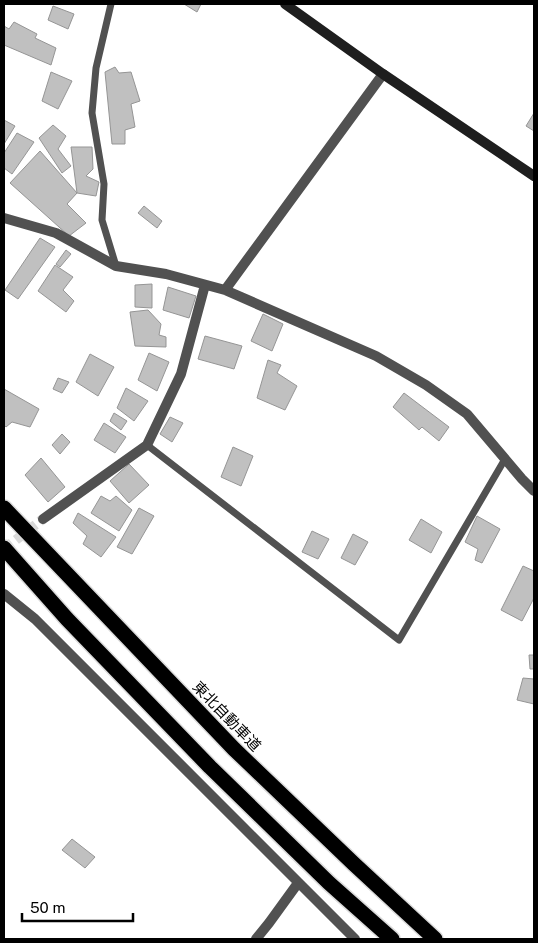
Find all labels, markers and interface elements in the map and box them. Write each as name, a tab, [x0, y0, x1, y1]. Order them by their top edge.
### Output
street label: 東北自動車道	[190, 678, 264, 754]
scale bar	[22, 890, 134, 922]
text: 50 m	[30, 899, 65, 916]

